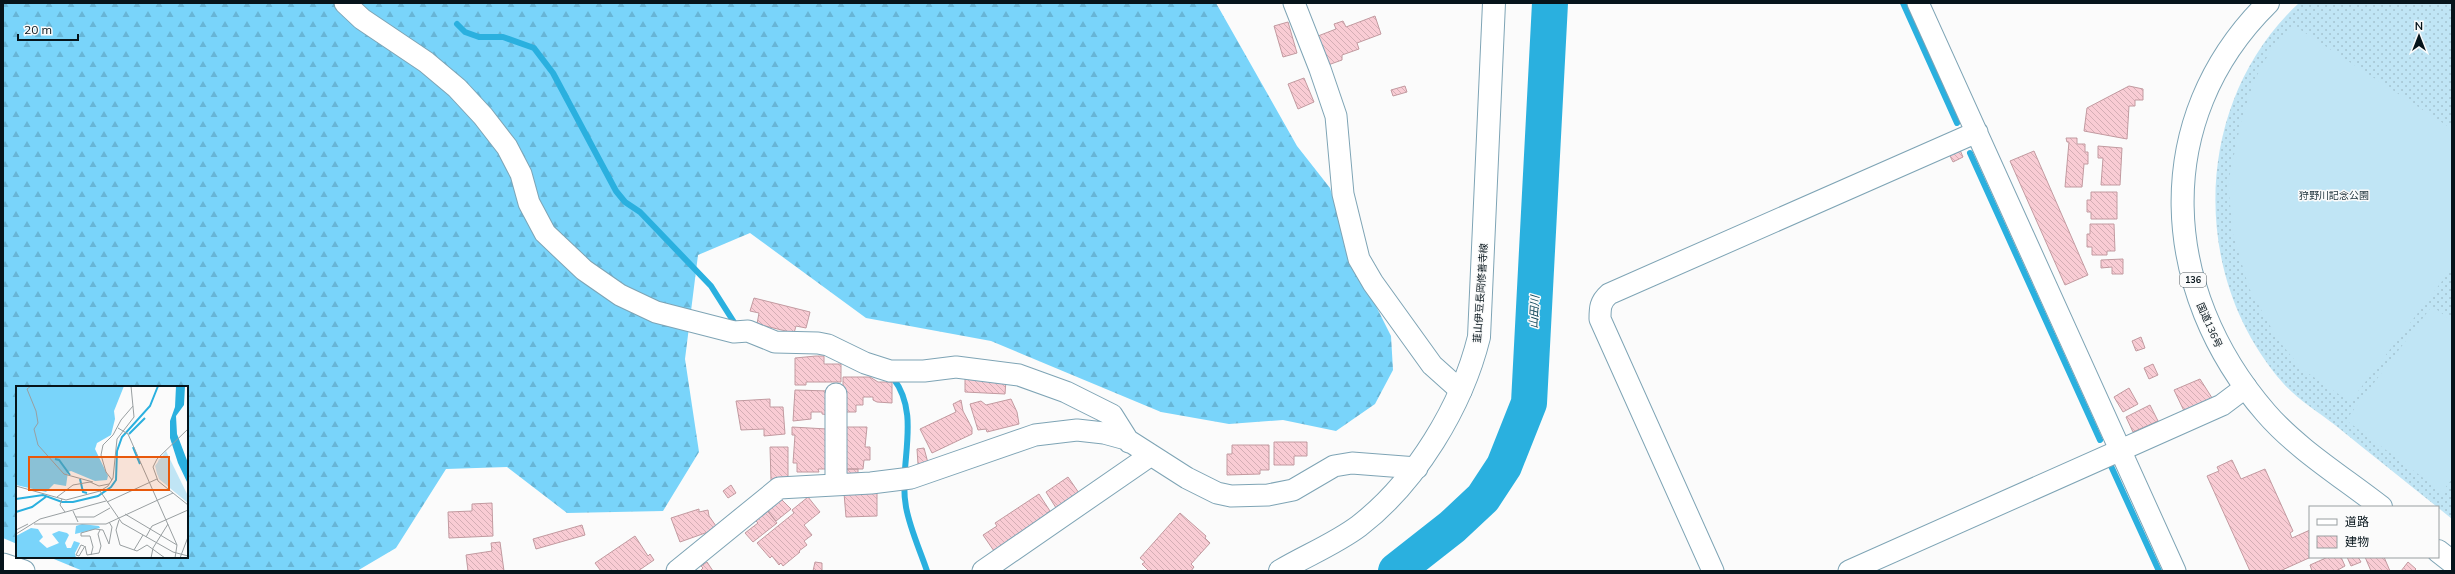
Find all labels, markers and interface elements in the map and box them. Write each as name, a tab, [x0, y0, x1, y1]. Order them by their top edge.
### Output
scale bar	[18, 16, 78, 42]
north arrow	[2399, 16, 2439, 56]
text: N	[2415, 19, 2423, 33]
text: 20 m	[24, 22, 52, 37]
park label: 狩野川記念公園	[2299, 189, 2369, 202]
street label: 韮山伊豆長岡修善寺線	[1471, 243, 1490, 343]
road number: 136	[2180, 273, 2206, 287]
water label: 山田川	[1526, 294, 1542, 329]
street label: 国道136号	[2194, 301, 2225, 350]
inset map	[16, 386, 188, 558]
legend	[2309, 506, 2439, 558]
text: 道路	[2345, 514, 2369, 529]
text: 建物	[2345, 534, 2369, 549]

